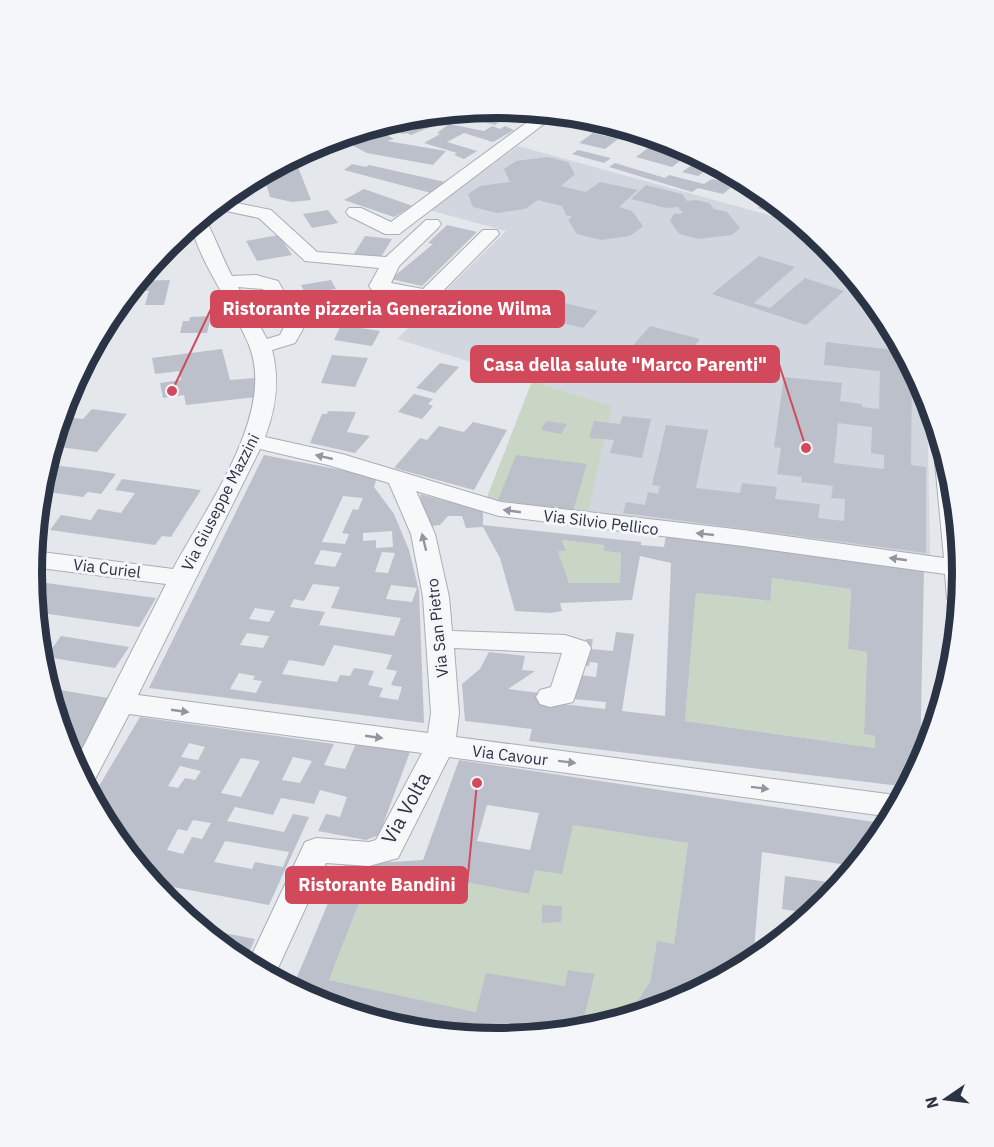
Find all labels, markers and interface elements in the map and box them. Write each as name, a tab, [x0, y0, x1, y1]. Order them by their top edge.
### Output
callout: Ristorante pizzeria Generazione Wilma	[211, 291, 564, 327]
text: Ristorante pizzeria Generazione Wilma	[222, 297, 552, 320]
callout: Casa della salute "Marco Parenti"	[471, 346, 779, 382]
text: Casa della salute "Marco Parenti"	[483, 353, 767, 376]
street label: Via Giuseppe Mazzini	[177, 430, 263, 574]
one-way arrow	[315, 451, 333, 461]
street label: Via Silvio Pellico	[542, 505, 660, 539]
one-way arrow	[502, 506, 521, 515]
one-way arrow	[696, 529, 715, 539]
one-way arrow	[419, 533, 429, 551]
street label: Via Curiel	[72, 554, 142, 582]
one-way arrow	[889, 555, 908, 564]
street label: Via San Pietro	[422, 577, 452, 679]
one-way arrow	[171, 706, 190, 715]
one-way arrow	[364, 732, 383, 741]
street label: Via Cavour	[471, 740, 549, 770]
one-way arrow	[557, 758, 576, 767]
street label: Via Volta	[375, 767, 437, 849]
one-way arrow	[751, 783, 770, 792]
callout: Ristorante Bandini	[286, 867, 467, 903]
text: Ristorante Bandini	[298, 873, 456, 896]
north arrow	[916, 1069, 976, 1129]
text: N	[920, 1095, 943, 1111]

